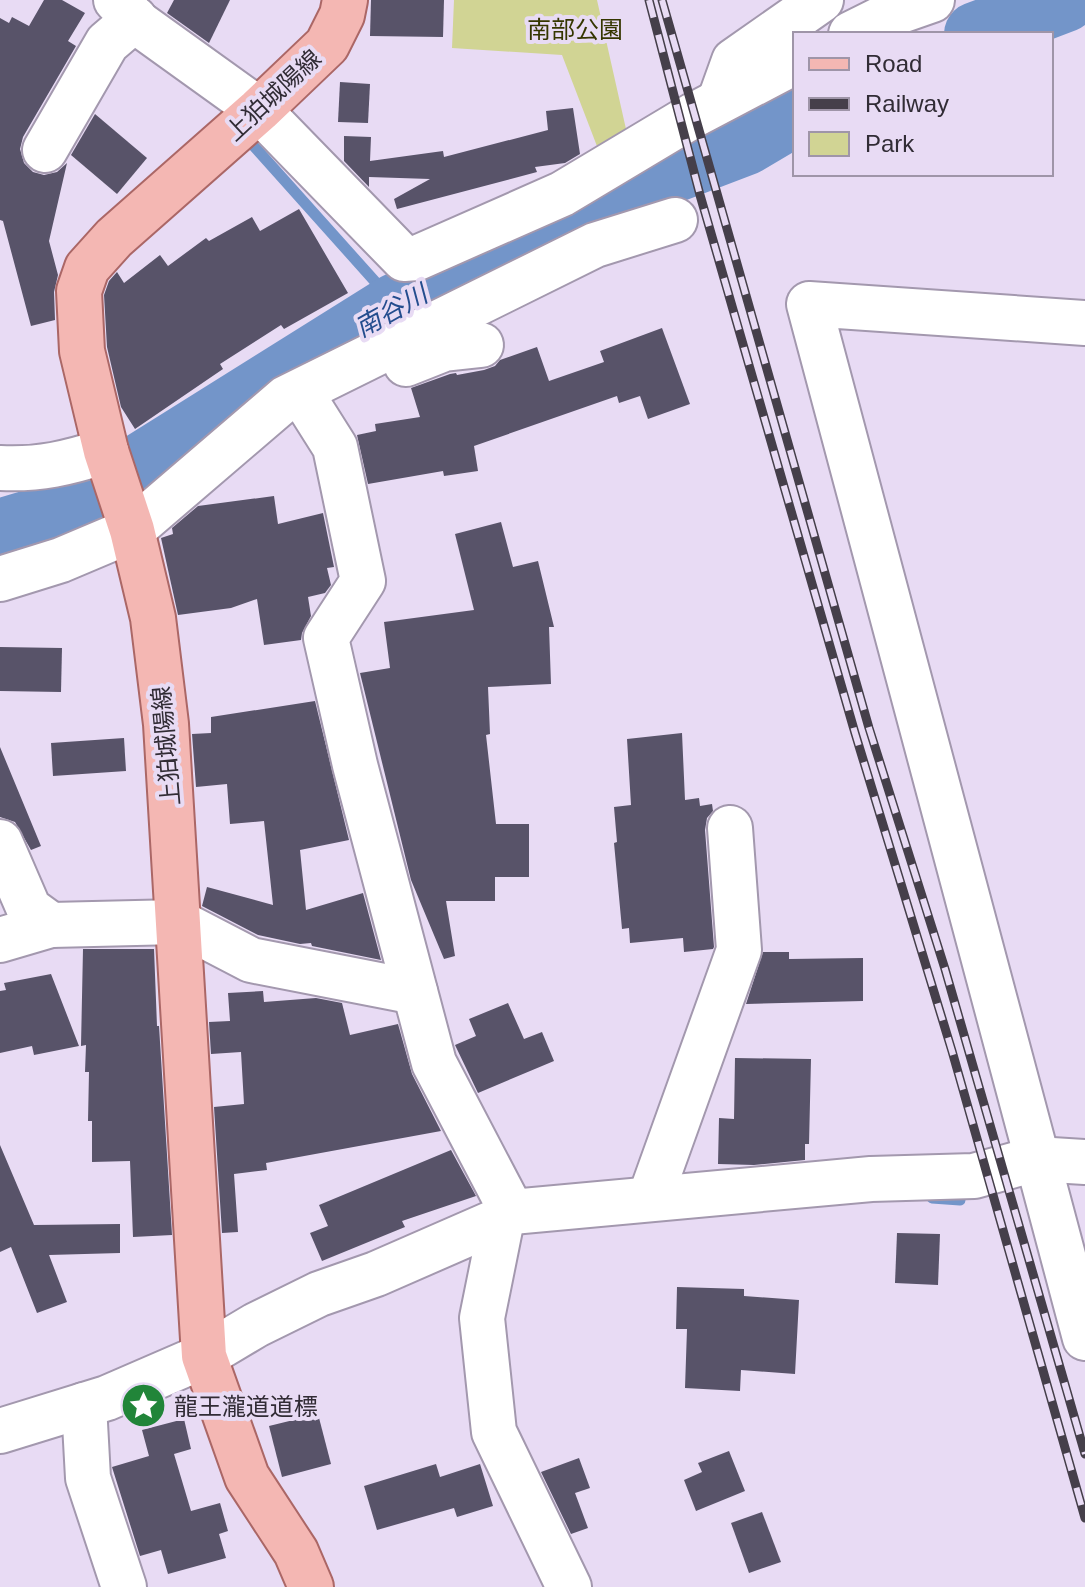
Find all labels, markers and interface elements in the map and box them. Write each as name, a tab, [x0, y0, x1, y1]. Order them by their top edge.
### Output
park label: 南部公園	[527, 16, 623, 43]
legend	[793, 32, 1053, 176]
street label: 上狛城陽線	[220, 44, 326, 146]
text: Road	[865, 50, 922, 77]
text: Railway	[865, 90, 949, 117]
text: Park	[865, 130, 915, 157]
water label: 南谷川	[350, 278, 435, 343]
street label: 上狛城陽線	[147, 685, 185, 807]
place icon: 龍王瀧道道標	[119, 1382, 167, 1430]
place label: 龍王瀧道道標	[174, 1393, 318, 1420]

